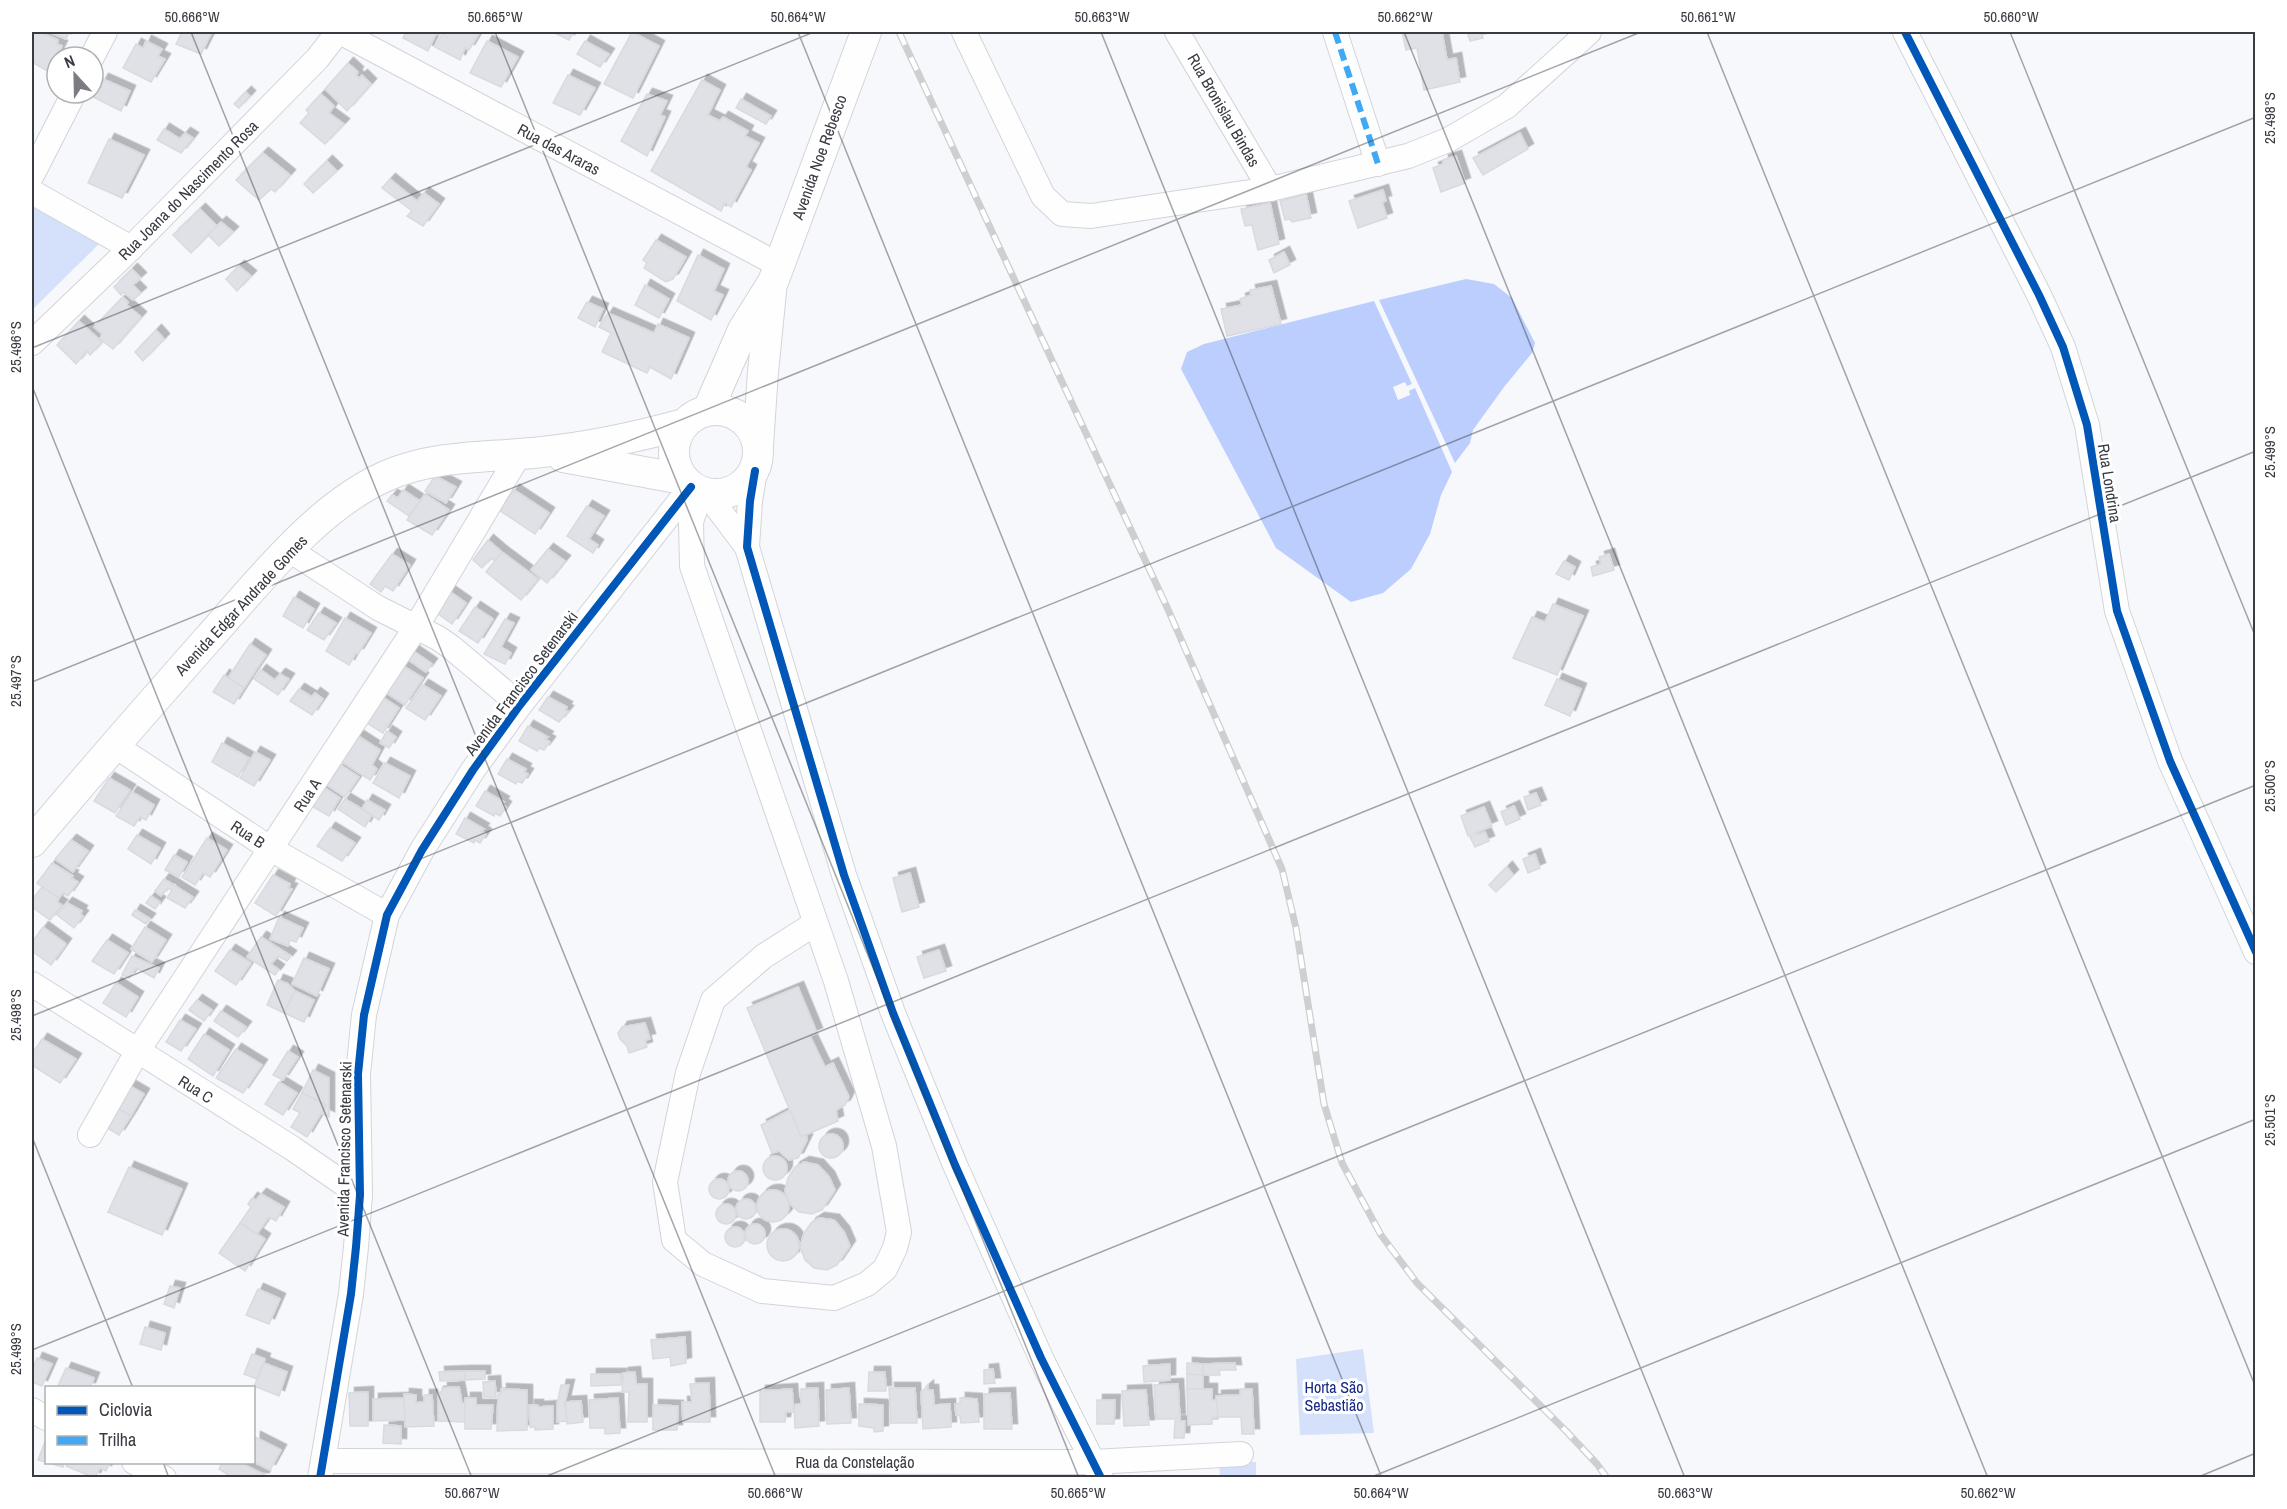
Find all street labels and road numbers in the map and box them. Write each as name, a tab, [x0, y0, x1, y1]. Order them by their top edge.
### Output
street label: Rua Bronislau Bindas	[1183, 49, 1265, 171]
street label: Avenida Noe Rebesco	[786, 92, 852, 223]
street label: Rua Joana do Nascimento Rosa	[113, 115, 263, 265]
street label: Rua das Araras	[514, 118, 604, 180]
street label: Rua Londrina	[2093, 442, 2127, 525]
street label: Avenida Edgar Andrade Gomes	[169, 530, 312, 681]
street label: Avenida Francisco Setenarski	[459, 606, 583, 761]
street label: Rua A	[288, 774, 326, 816]
street label: Rua B	[227, 815, 269, 853]
street label: Avenida Francisco Setenarski	[331, 1061, 357, 1238]
street label: Rua C	[174, 1070, 218, 1108]
street label: Rua da Constelação	[796, 1451, 914, 1473]

